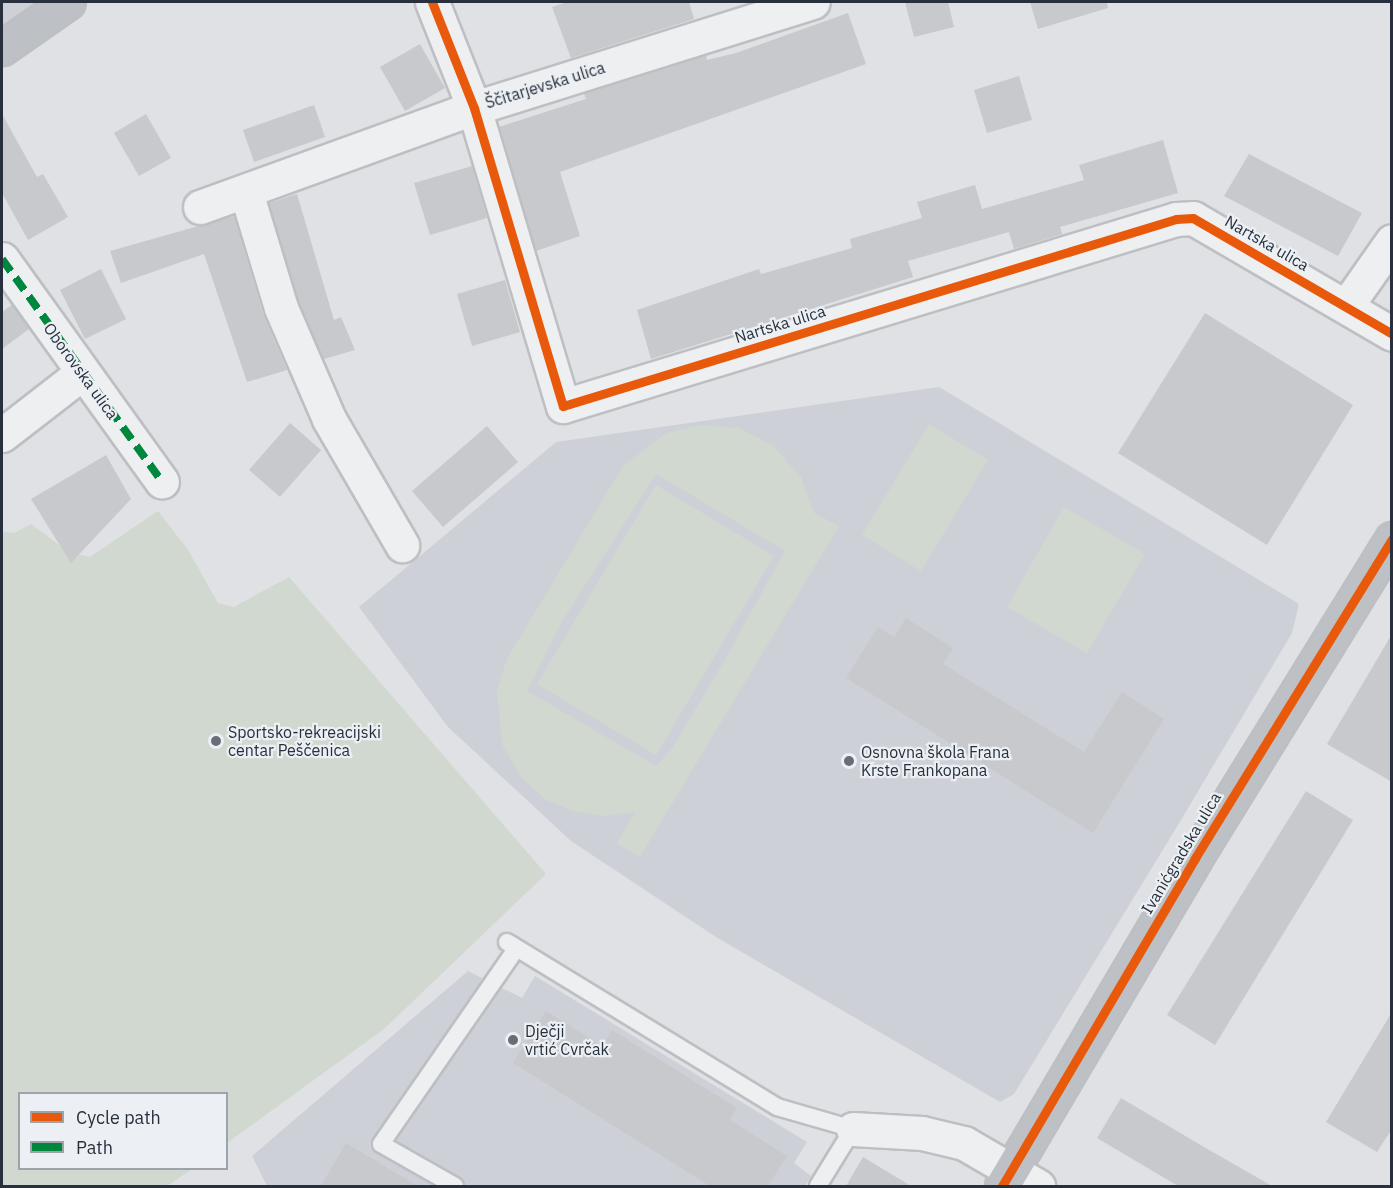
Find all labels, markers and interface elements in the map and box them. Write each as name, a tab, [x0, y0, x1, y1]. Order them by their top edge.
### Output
street label: Ščitarjevska ulica	[483, 58, 607, 112]
street label: Nartska ulica	[1222, 211, 1312, 275]
street label: Nartska ulica	[732, 301, 828, 347]
street label: Oborovska ulica	[40, 319, 122, 423]
place label: Sportsko-rekreacijski centar Peščenica	[228, 722, 381, 760]
marker: Sportsko-rekreacijski centar Peščenica	[209, 734, 223, 748]
place label: Osnovna škola Frana Krste Frankopana	[861, 742, 1010, 780]
marker: Osnovna škola Frana Krste Frankopana	[842, 754, 856, 768]
street label: Ivanićgradska ulica	[1137, 789, 1225, 917]
place label: Dječji vrtić Cvrčak	[525, 1021, 609, 1059]
marker: Dječji vrtić Cvrčak	[506, 1033, 520, 1047]
legend	[18, 1092, 228, 1170]
text: Cycle path	[76, 1106, 161, 1129]
text: Path	[76, 1136, 113, 1159]

